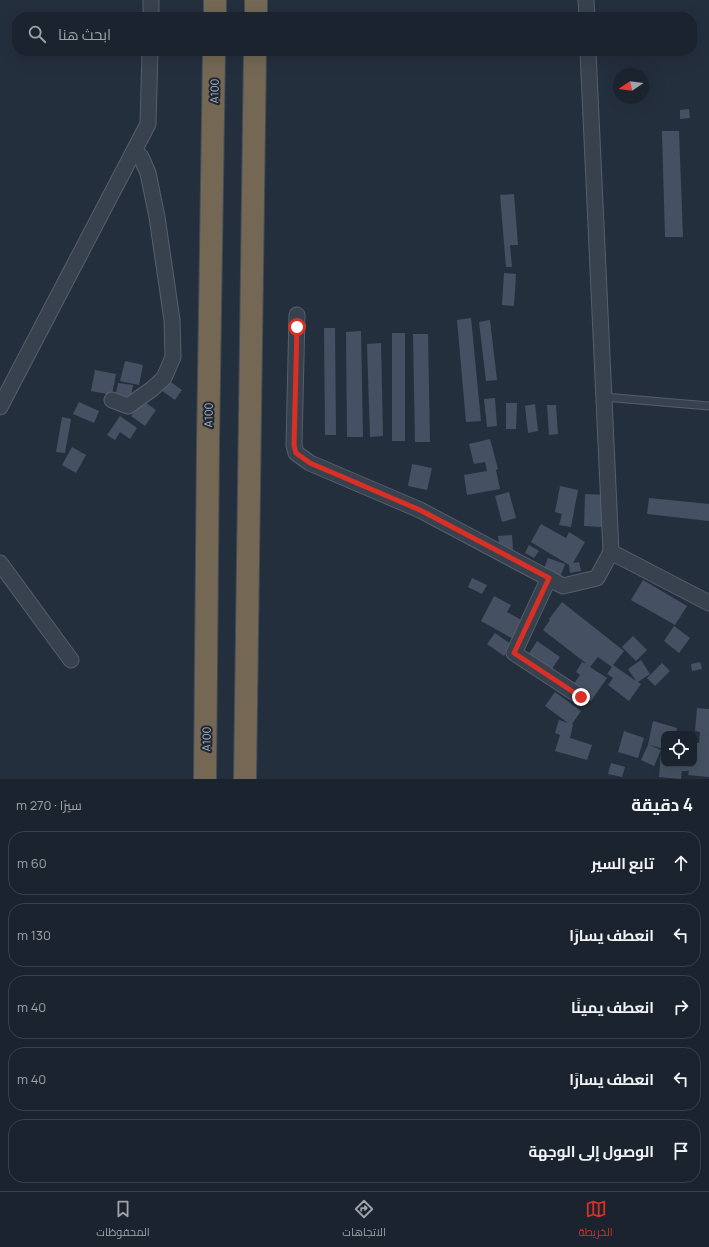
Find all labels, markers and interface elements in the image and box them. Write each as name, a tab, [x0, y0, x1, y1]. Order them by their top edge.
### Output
search box	[12, 12, 697, 56]
icon: search	[26, 23, 48, 45]
text: ابحث هنا	[58, 24, 111, 45]
north arrow	[613, 68, 649, 104]
street label: A100	[206, 79, 222, 103]
route start	[288, 318, 306, 336]
street label: A100	[200, 403, 216, 427]
route end	[572, 688, 590, 706]
street label: A100	[198, 727, 214, 751]
map controls	[661, 731, 697, 767]
button: locate	[661, 731, 697, 767]
text: 4 دقيقة	[631, 793, 693, 816]
text: سيرًا · 270 m	[16, 796, 82, 814]
icon: ahead	[670, 852, 692, 874]
text: تابع السير	[591, 853, 654, 874]
text: 60 m	[17, 854, 47, 872]
icon: left	[670, 924, 692, 946]
text: انعطف يسارًا	[569, 925, 654, 946]
text: 130 m	[17, 926, 51, 944]
icon: right	[670, 996, 692, 1018]
text: انعطف يمينًا	[571, 997, 654, 1018]
text: 40 m	[17, 998, 46, 1016]
icon: left	[670, 1068, 692, 1090]
text: انعطف يسارًا	[569, 1069, 654, 1090]
text: 40 m	[17, 1070, 46, 1088]
icon: arrive	[670, 1140, 692, 1162]
text: الوصول إلى الوجهة	[528, 1141, 654, 1162]
tab: المحفوظات	[96, 1198, 150, 1242]
tab: الاتجاهات	[342, 1198, 386, 1242]
tab: الخريطة	[578, 1198, 613, 1242]

